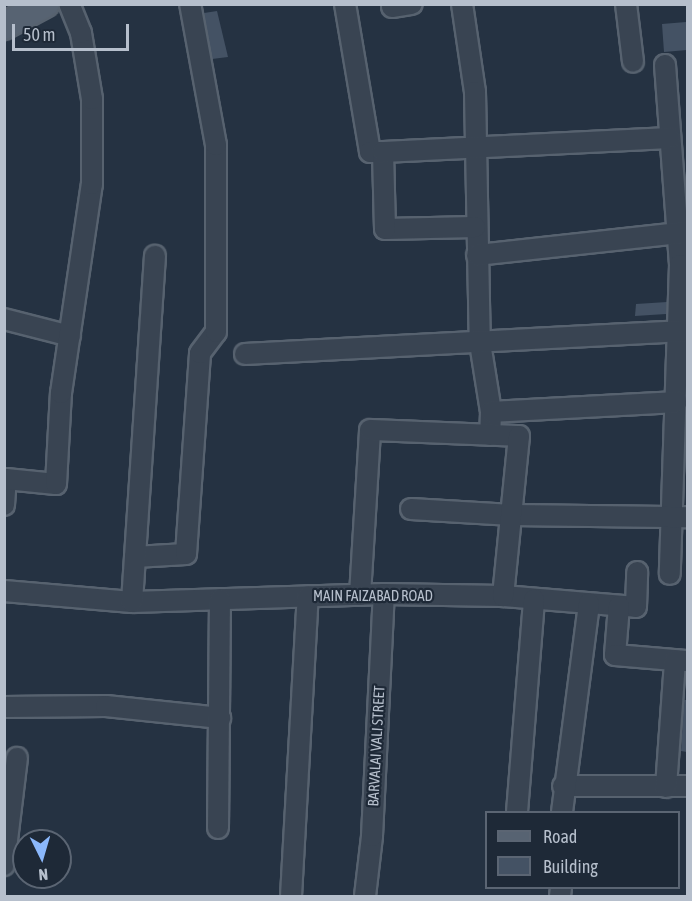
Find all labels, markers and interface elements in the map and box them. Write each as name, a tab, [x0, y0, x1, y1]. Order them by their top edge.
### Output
scale bar	[15, 12, 132, 50]
text: 50 m	[23, 24, 55, 45]
street label: MAIN FAIZABAD ROAD	[313, 587, 433, 605]
street label: BARVALAI VALI STREET	[364, 685, 388, 807]
legend	[485, 811, 680, 889]
text: Road	[543, 826, 577, 847]
north arrow	[12, 829, 72, 889]
text: Building	[543, 856, 598, 877]
text: N	[38, 866, 49, 884]

